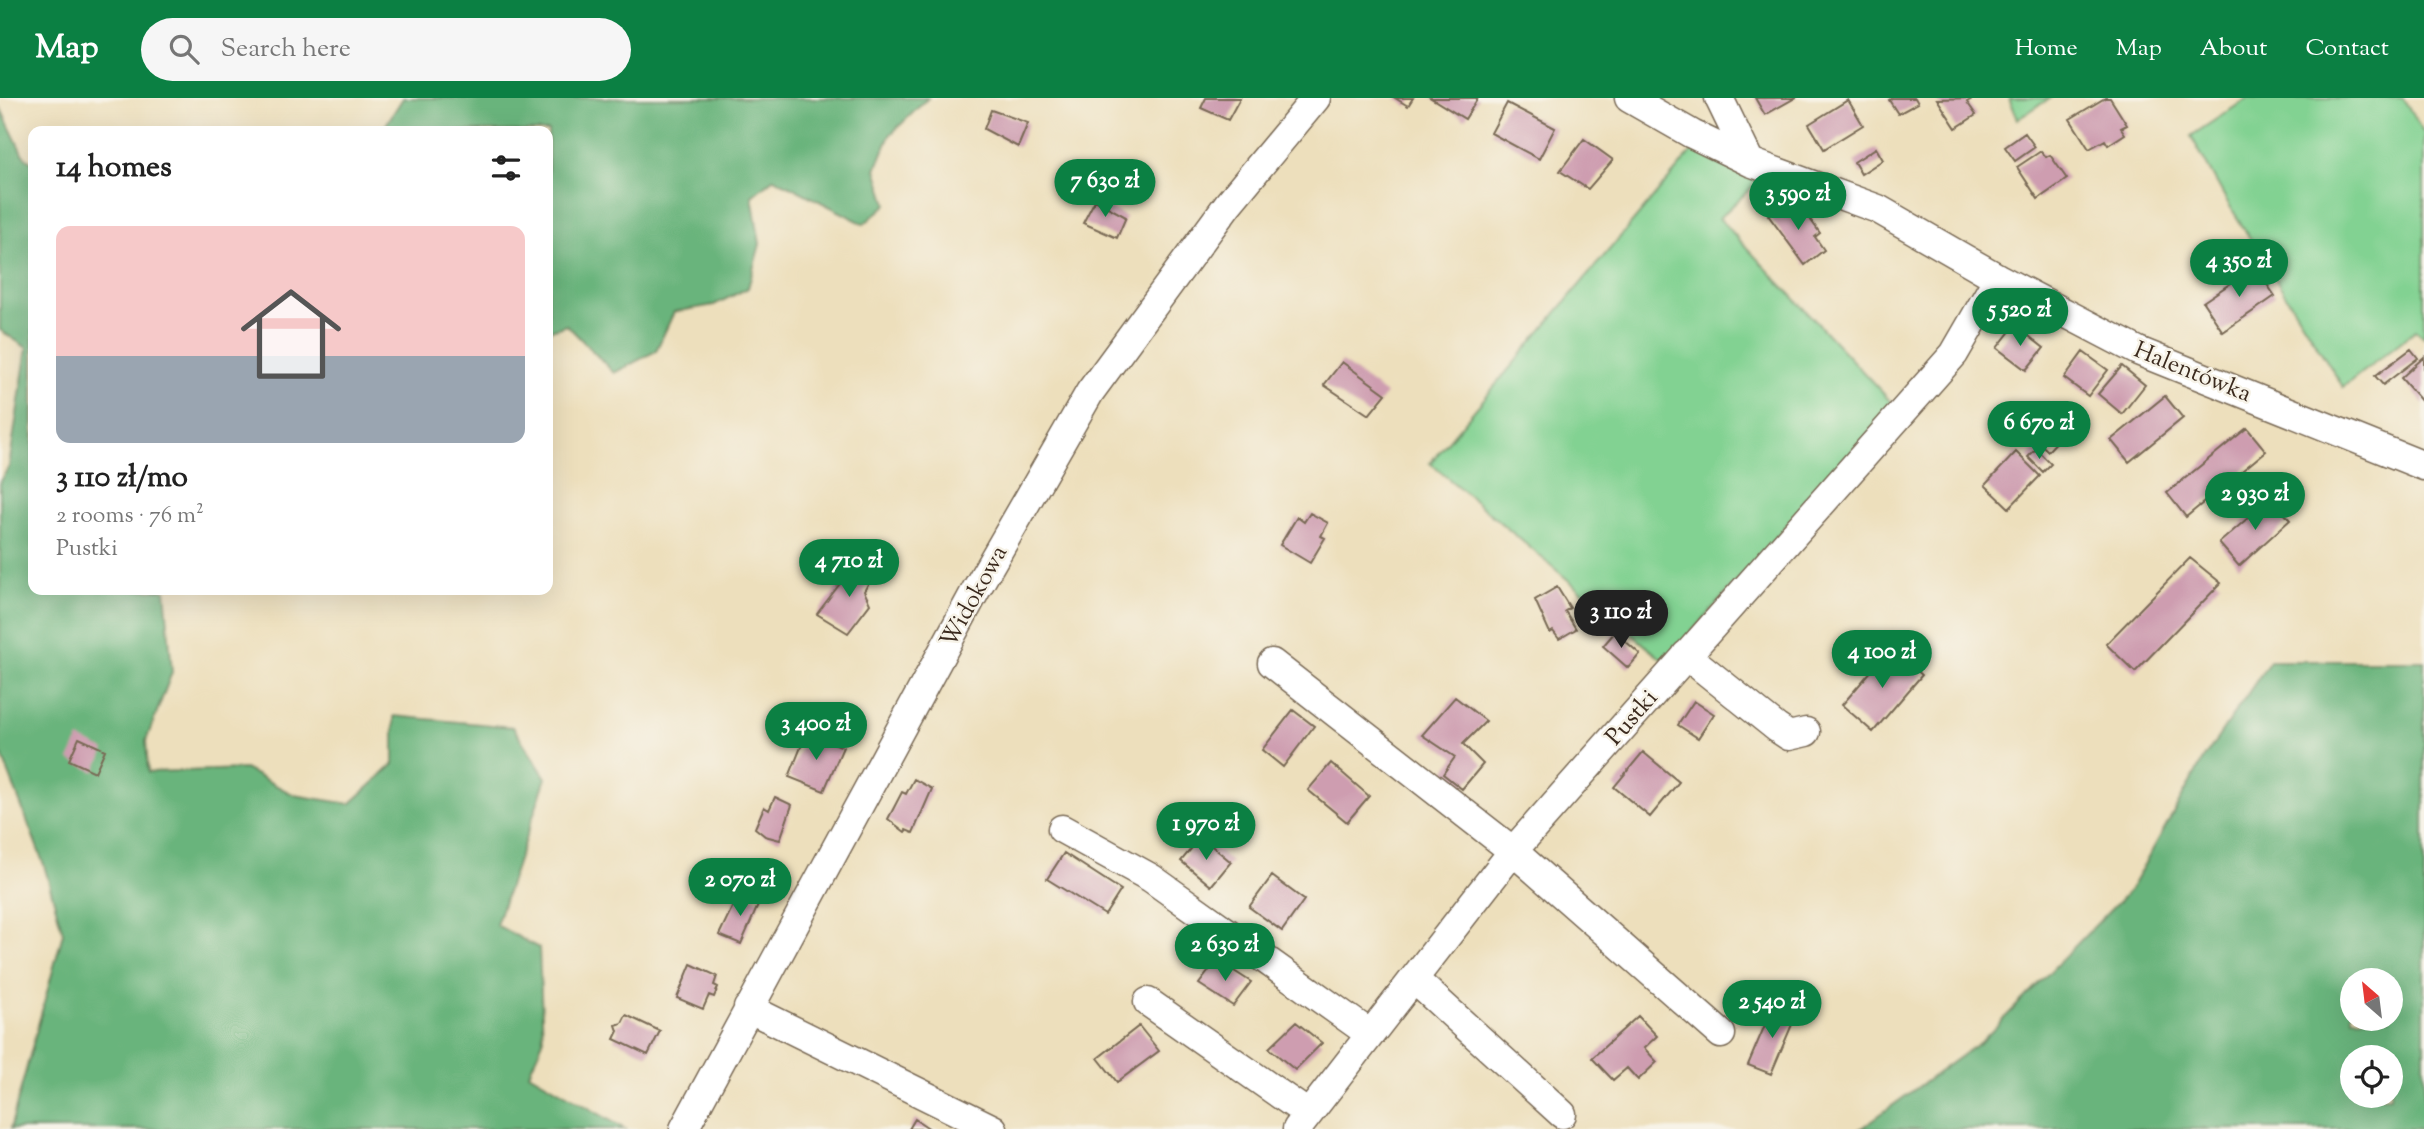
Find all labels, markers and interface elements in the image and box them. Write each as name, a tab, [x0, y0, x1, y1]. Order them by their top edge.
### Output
search box	[141, 18, 631, 81]
text: Map	[35, 25, 99, 73]
icon: search	[165, 30, 203, 68]
text: Search here	[221, 31, 351, 68]
text: Home	[2015, 32, 2078, 66]
text: Map	[2116, 32, 2162, 66]
text: About	[2200, 32, 2267, 66]
text: Contact	[2305, 32, 2389, 66]
text: 14 homes	[56, 147, 172, 190]
icon: filters	[487, 149, 525, 187]
pin: 7 630 zł	[1033, 159, 1177, 219]
text: 7 630 zł	[1070, 165, 1140, 198]
pin: 3 590 zł	[1726, 172, 1870, 232]
text: 3 590 zł	[1765, 178, 1831, 211]
pin: 4 350 zł	[2167, 240, 2311, 299]
text: 4 350 zł	[2206, 245, 2272, 278]
icon: home	[228, 271, 354, 397]
pin: 5 520 zł	[1948, 288, 2092, 348]
text: 5 520 zł	[1988, 294, 2052, 327]
street label: Halentówka	[2128, 334, 2256, 412]
pin: 6 670 zł	[1967, 402, 2111, 461]
text: 6 670 zł	[2003, 407, 2075, 440]
text: 3 110 zł/mo	[56, 457, 188, 500]
pin: 2 930 zł	[2183, 472, 2327, 532]
text: 2 930 zł	[2221, 478, 2289, 511]
text: 2 rooms · 76 m²	[56, 500, 204, 533]
text: Pustki	[56, 533, 118, 566]
pin: 4 710 zł	[777, 540, 921, 599]
street label: Widokowa	[933, 540, 1017, 654]
text: 4 710 zł	[815, 545, 883, 578]
pin: 3 110 zł	[1549, 590, 1693, 650]
text: 3 110 zł	[1590, 596, 1652, 629]
pin: 4 100 zł	[1810, 630, 1954, 690]
text: 4 100 zł	[1848, 636, 1916, 669]
street label: Pustki	[1599, 683, 1667, 754]
pin: 3 400 zł	[744, 702, 888, 762]
text: 3 400 zł	[781, 708, 851, 741]
pin: 1 970 zł	[1134, 802, 1278, 862]
text: 1 970 zł	[1172, 808, 1240, 841]
pin: 2 070 zł	[668, 858, 812, 918]
text: 2 070 zł	[704, 864, 776, 897]
pin: 2 630 zł	[1153, 924, 1297, 983]
text: 2 630 zł	[1191, 929, 1259, 962]
north arrow	[2340, 968, 2403, 1031]
map controls	[2340, 968, 2403, 1108]
pin: 2 540 zł	[1700, 981, 1844, 1040]
text: 2 540 zł	[1738, 986, 1806, 1019]
button: locate	[2340, 1045, 2403, 1108]

